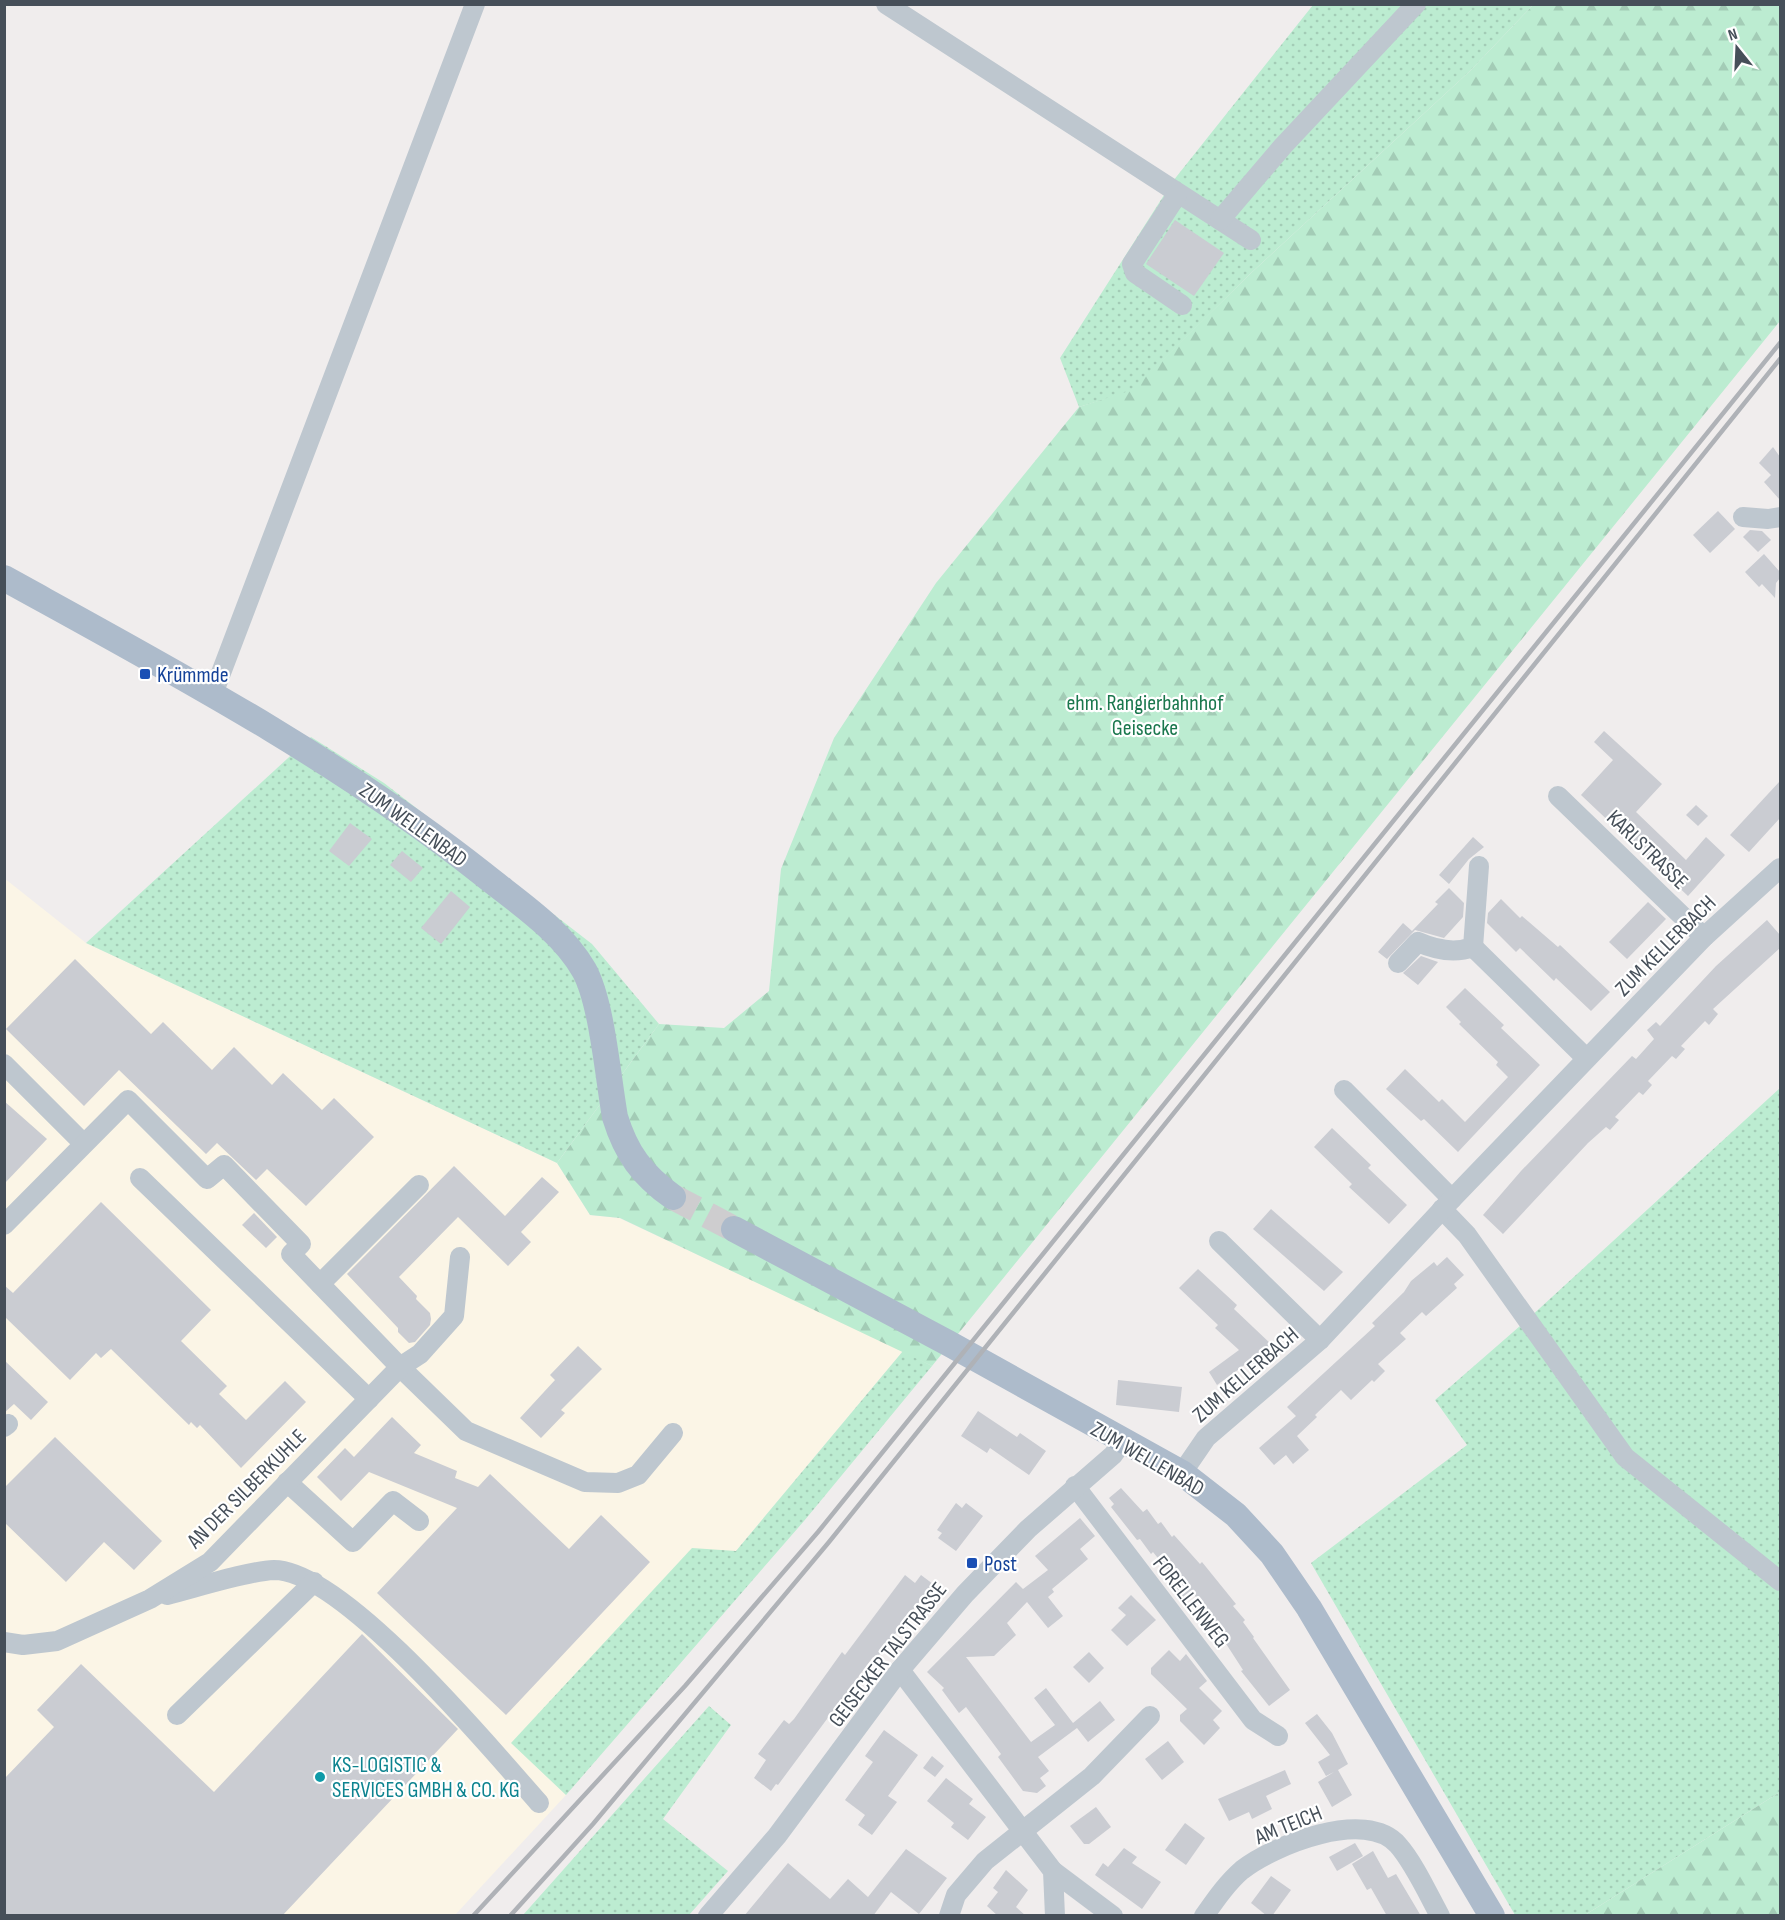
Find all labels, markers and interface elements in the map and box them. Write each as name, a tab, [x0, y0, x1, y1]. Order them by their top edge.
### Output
north arrow	[1707, 18, 1767, 78]
text: N	[1726, 25, 1740, 46]
place label: Krümmde	[157, 662, 229, 689]
marker: Krümmde	[138, 667, 152, 681]
park label: ehm. Rangierbahnhof Geisecke	[1066, 690, 1224, 742]
street label: ZUM WELLENBAD	[354, 777, 472, 873]
street label: KARLSTRASSE	[1601, 805, 1693, 895]
street label: ZUM KELLERBACH	[1610, 890, 1722, 1002]
street label: ZUM KELLERBACH	[1187, 1322, 1305, 1429]
street label: ZUM WELLENBAD	[1086, 1416, 1209, 1503]
street label: AN DER SILBERKUHLE	[181, 1424, 312, 1555]
place label: Post	[984, 1551, 1017, 1578]
street label: FORELLENWEG	[1147, 1551, 1235, 1653]
marker: Post	[965, 1556, 979, 1570]
street label: GEISECKER TALSTRASSE	[823, 1577, 953, 1733]
place label: KS-LOGISTIC & SERVICES GMBH & CO. KG	[332, 1752, 520, 1804]
marker: KS-LOGISTIC & SERVICES GMBH & CO. KG	[313, 1770, 327, 1784]
street label: AM TEICH	[1250, 1800, 1326, 1851]

